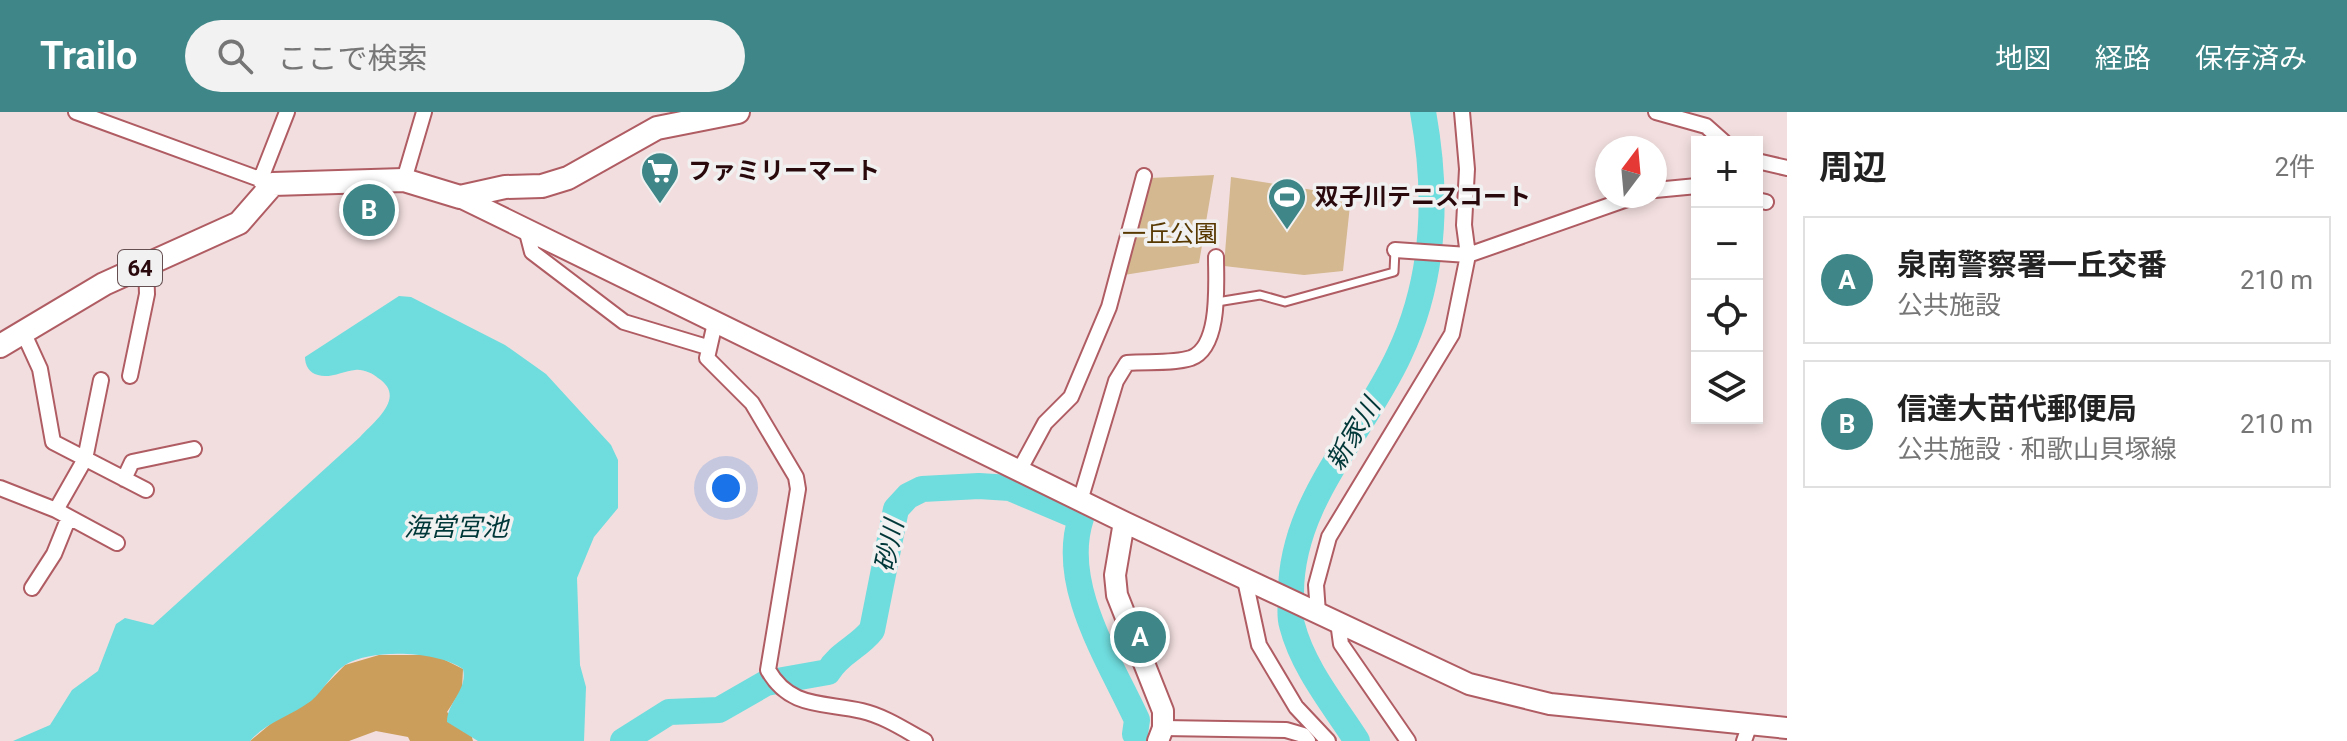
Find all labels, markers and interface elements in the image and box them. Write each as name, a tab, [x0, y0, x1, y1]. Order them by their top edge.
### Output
search box	[185, 20, 745, 92]
text: Trailo	[40, 34, 137, 78]
icon: search	[213, 34, 257, 78]
text: ここで検索	[277, 41, 427, 76]
text: 地図	[1995, 42, 2051, 75]
text: 経路	[2095, 42, 2151, 75]
text: 保存済み	[2195, 42, 2307, 75]
north arrow	[1595, 136, 1667, 208]
map controls	[1691, 136, 1763, 424]
button: +	[1691, 136, 1763, 208]
text: 周辺	[1819, 147, 1887, 187]
supermarket icon: ファミリーマート	[639, 150, 681, 205]
text: 2件	[2274, 152, 2315, 182]
place label: ファミリーマート	[688, 157, 880, 185]
sports icon: 双子川テニスコート	[1266, 176, 1308, 231]
pin: B	[343, 180, 395, 240]
place label: 双子川テニスコート	[1315, 183, 1531, 211]
button: −	[1691, 208, 1763, 280]
park label: 一丘公園	[1122, 220, 1218, 248]
text: 泉南警察署一丘交番	[1897, 247, 2167, 282]
road number: 64	[118, 250, 162, 286]
text: A	[1838, 265, 1856, 295]
text: 210 m	[2240, 265, 2313, 295]
button: locate	[1691, 280, 1763, 352]
text: 公共施設	[1897, 290, 2001, 320]
button: layers	[1691, 352, 1763, 424]
water label: 新家川	[1320, 390, 1387, 475]
text: 信達大苗代郵便局	[1897, 391, 2137, 426]
text: B	[1839, 409, 1855, 439]
text: 210 m	[2240, 409, 2313, 439]
text: 公共施設 · 和歌山貝塚線	[1897, 434, 2177, 464]
your location	[706, 468, 746, 508]
water label: 海営宮池	[404, 512, 511, 542]
water label: 砂川	[869, 515, 910, 575]
pin: A	[1114, 607, 1166, 667]

